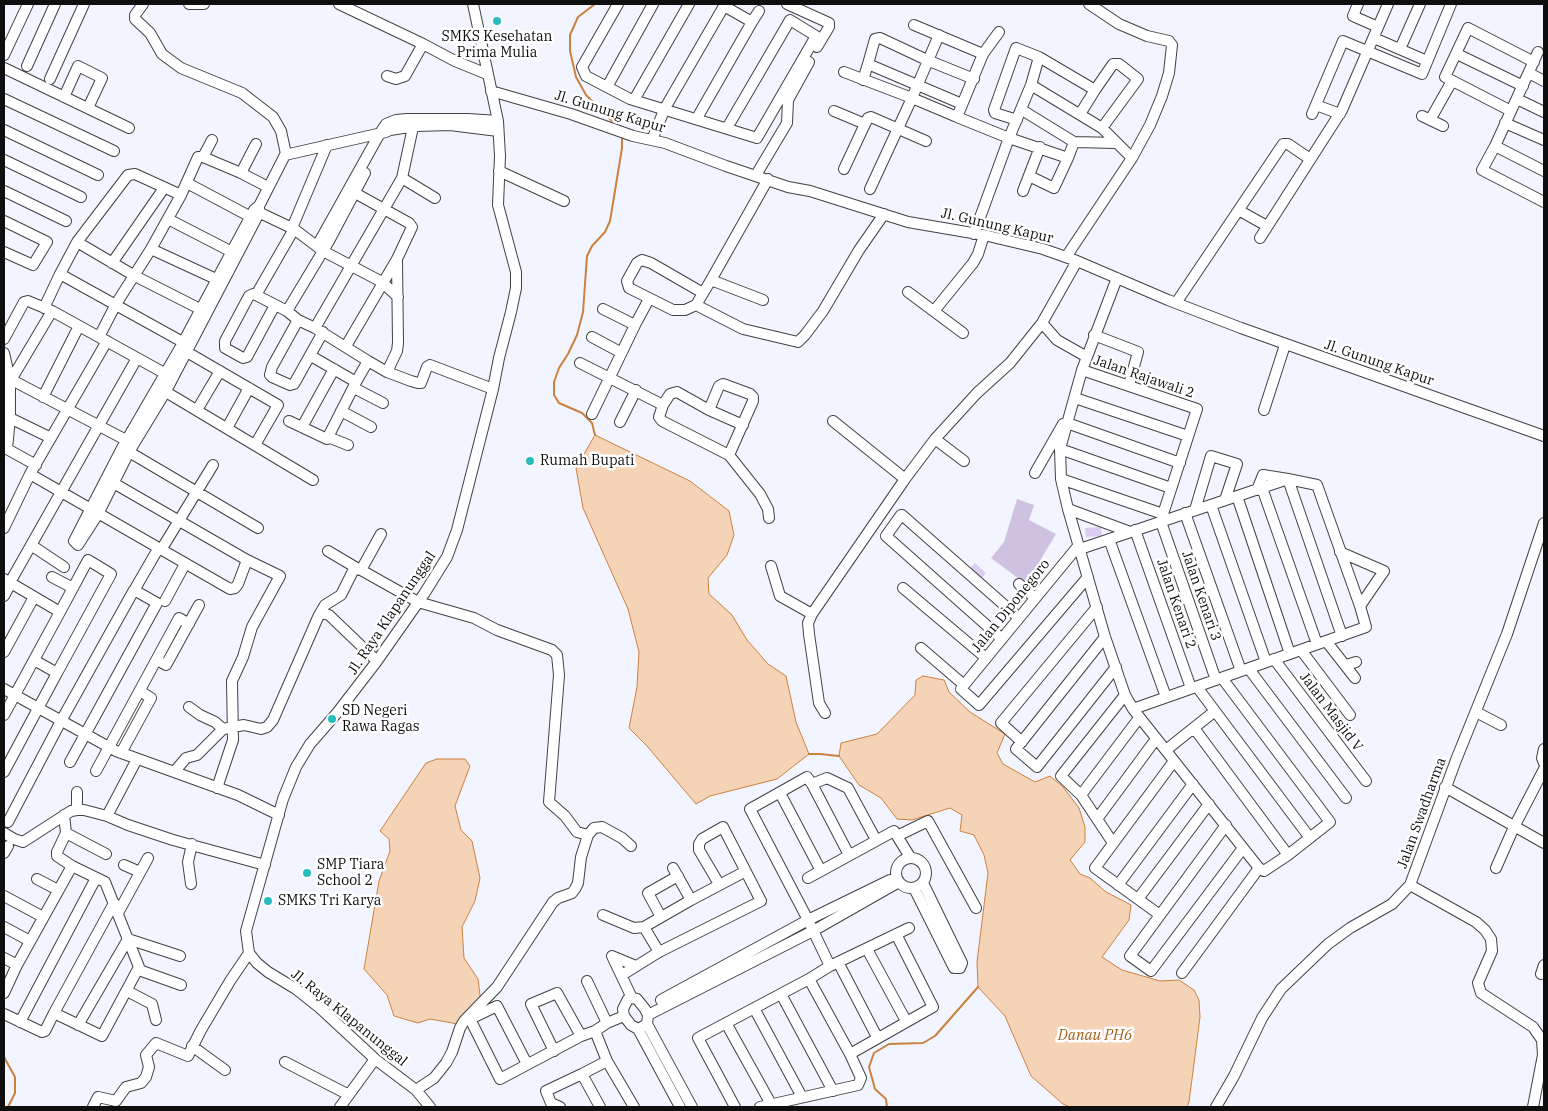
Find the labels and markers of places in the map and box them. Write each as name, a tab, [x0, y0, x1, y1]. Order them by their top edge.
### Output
marker: SMKS Kesehatan Prima Mulia	[491, 15, 503, 27]
place label: SMKS Kesehatan Prima Mulia	[442, 29, 552, 62]
place label: Rumah Bupati	[540, 453, 634, 469]
marker: Rumah Bupati	[524, 455, 536, 467]
place label: SD Negeri Rawa Ragas	[342, 703, 420, 736]
marker: SD Negeri Rawa Ragas	[326, 713, 338, 725]
place label: SMP Tiara School 2	[317, 857, 384, 890]
marker: SMP Tiara School 2	[301, 867, 313, 879]
place label: SMKS Tri Karya	[278, 893, 381, 909]
marker: SMKS Tri Karya	[262, 895, 274, 907]

